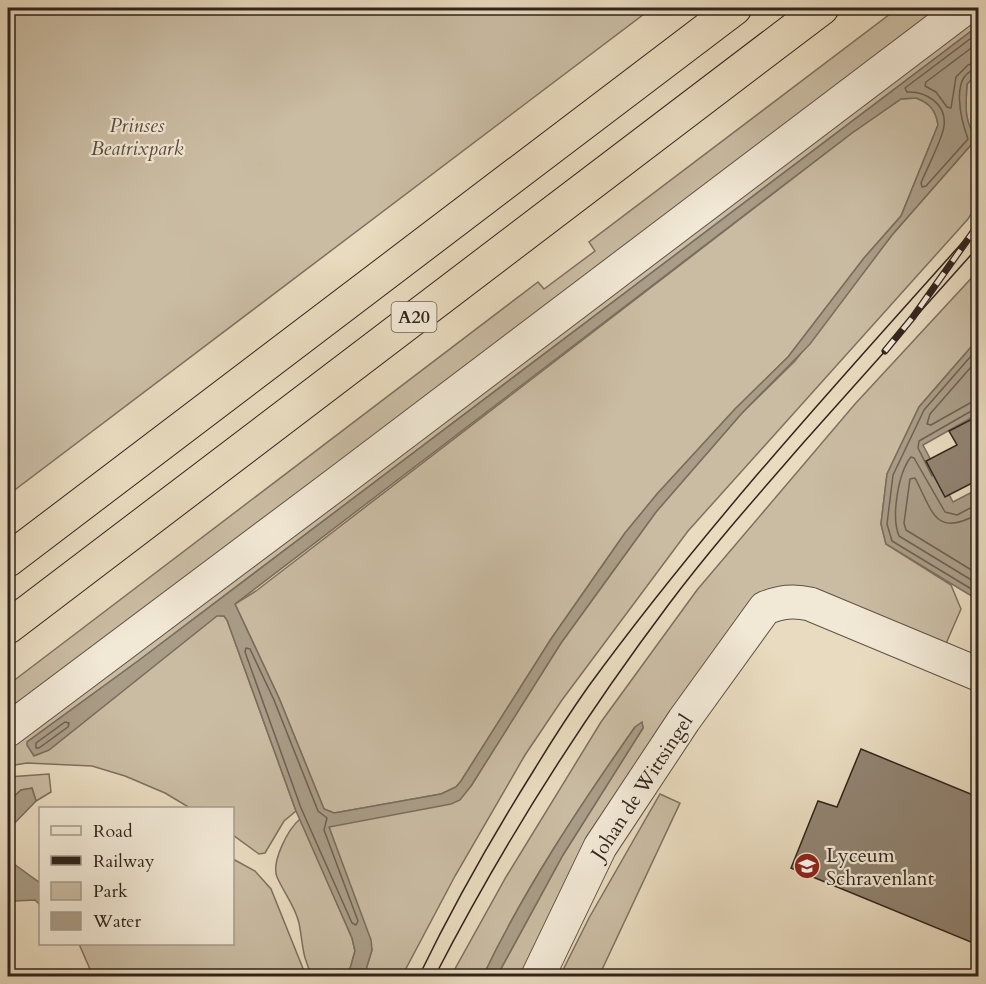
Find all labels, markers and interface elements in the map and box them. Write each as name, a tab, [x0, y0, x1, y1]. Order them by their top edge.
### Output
park label: Prinses Beatrixpark	[91, 112, 183, 162]
road number: A20	[392, 302, 436, 332]
street label: Johan de Wittsingel	[583, 709, 699, 868]
legend	[39, 807, 234, 945]
text: Road	[93, 819, 133, 844]
place label: Lyceum Schravenlant	[826, 842, 935, 892]
text: Railway	[93, 849, 155, 874]
school or university icon: Lyceum Schravenlant	[792, 851, 822, 881]
text: Park	[93, 879, 128, 904]
text: Water	[92, 909, 142, 934]

